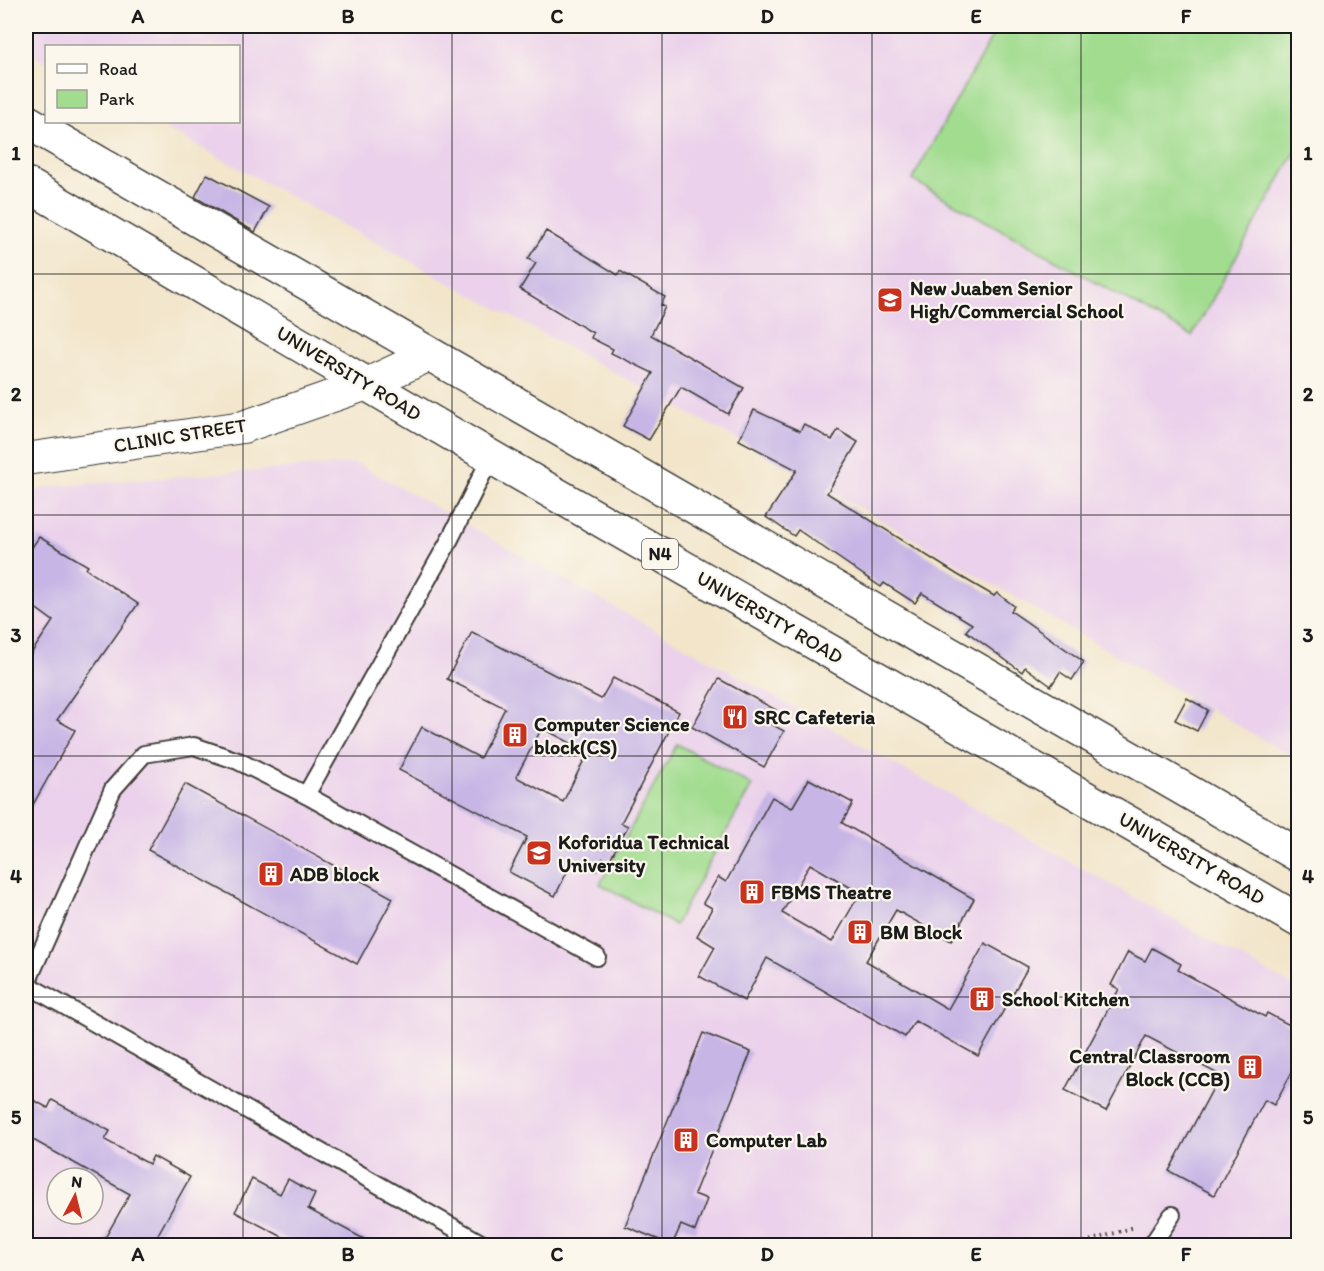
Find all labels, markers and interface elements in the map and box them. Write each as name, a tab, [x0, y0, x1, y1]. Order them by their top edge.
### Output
text: A	[131, 4, 145, 28]
text: B	[342, 4, 355, 28]
text: C	[551, 4, 564, 28]
text: D	[760, 4, 774, 28]
text: E	[970, 4, 982, 28]
text: F	[1181, 4, 1192, 28]
legend	[45, 45, 240, 123]
text: Road	[99, 58, 138, 80]
text: Park	[99, 88, 134, 110]
text: 1	[11, 141, 21, 165]
text: 1	[1303, 141, 1313, 165]
place label: New Juaben Senior High/Commercial School	[910, 276, 1124, 324]
school or university icon: New Juaben Senior High/Commercial School	[875, 285, 905, 315]
street label: UNIVERSITY ROAD	[272, 320, 426, 426]
text: 2	[11, 382, 22, 406]
text: 2	[1303, 382, 1314, 406]
street label: CLINIC STREET	[112, 413, 248, 457]
road number: N4	[642, 539, 678, 569]
street label: UNIVERSITY ROAD	[693, 565, 847, 669]
text: 3	[11, 623, 22, 647]
text: 3	[1303, 623, 1314, 647]
restaurant icon: SRC Cafeteria	[720, 702, 750, 732]
place label: SRC Cafeteria	[754, 705, 875, 729]
place label: Computer Science block(CS)	[534, 712, 690, 760]
building icon: Computer Science block(CS)	[500, 720, 530, 750]
street label: UNIVERSITY ROAD	[1115, 806, 1269, 910]
place label: Koforidua Technical University	[558, 830, 730, 878]
school or university icon: Koforidua Technical University	[524, 838, 554, 868]
building icon: ADB block	[256, 859, 286, 889]
place label: ADB block	[289, 862, 380, 886]
text: 4	[10, 864, 22, 888]
text: 4	[1302, 864, 1314, 888]
building icon: FBMS Theatre	[737, 877, 767, 907]
place label: FBMS Theatre	[771, 880, 892, 904]
building icon: BM Block	[845, 917, 875, 947]
place label: BM Block	[880, 920, 963, 944]
building icon: School Kitchen	[967, 984, 997, 1014]
place label: School Kitchen	[1002, 987, 1130, 1011]
place label: Central Classroom Block (CCB)	[1069, 1044, 1230, 1092]
building icon: Central Classroom Block (CCB)	[1235, 1052, 1265, 1082]
text: 5	[11, 1105, 22, 1129]
text: 5	[1303, 1105, 1314, 1129]
building icon: Computer Lab	[671, 1125, 701, 1155]
place label: Computer Lab	[706, 1128, 827, 1153]
north arrow	[45, 1166, 105, 1226]
text: N	[70, 1172, 83, 1192]
text: A	[131, 1242, 145, 1266]
text: B	[342, 1242, 355, 1266]
text: C	[551, 1242, 564, 1266]
text: D	[760, 1242, 774, 1266]
text: E	[970, 1242, 982, 1266]
text: F	[1181, 1242, 1192, 1266]

